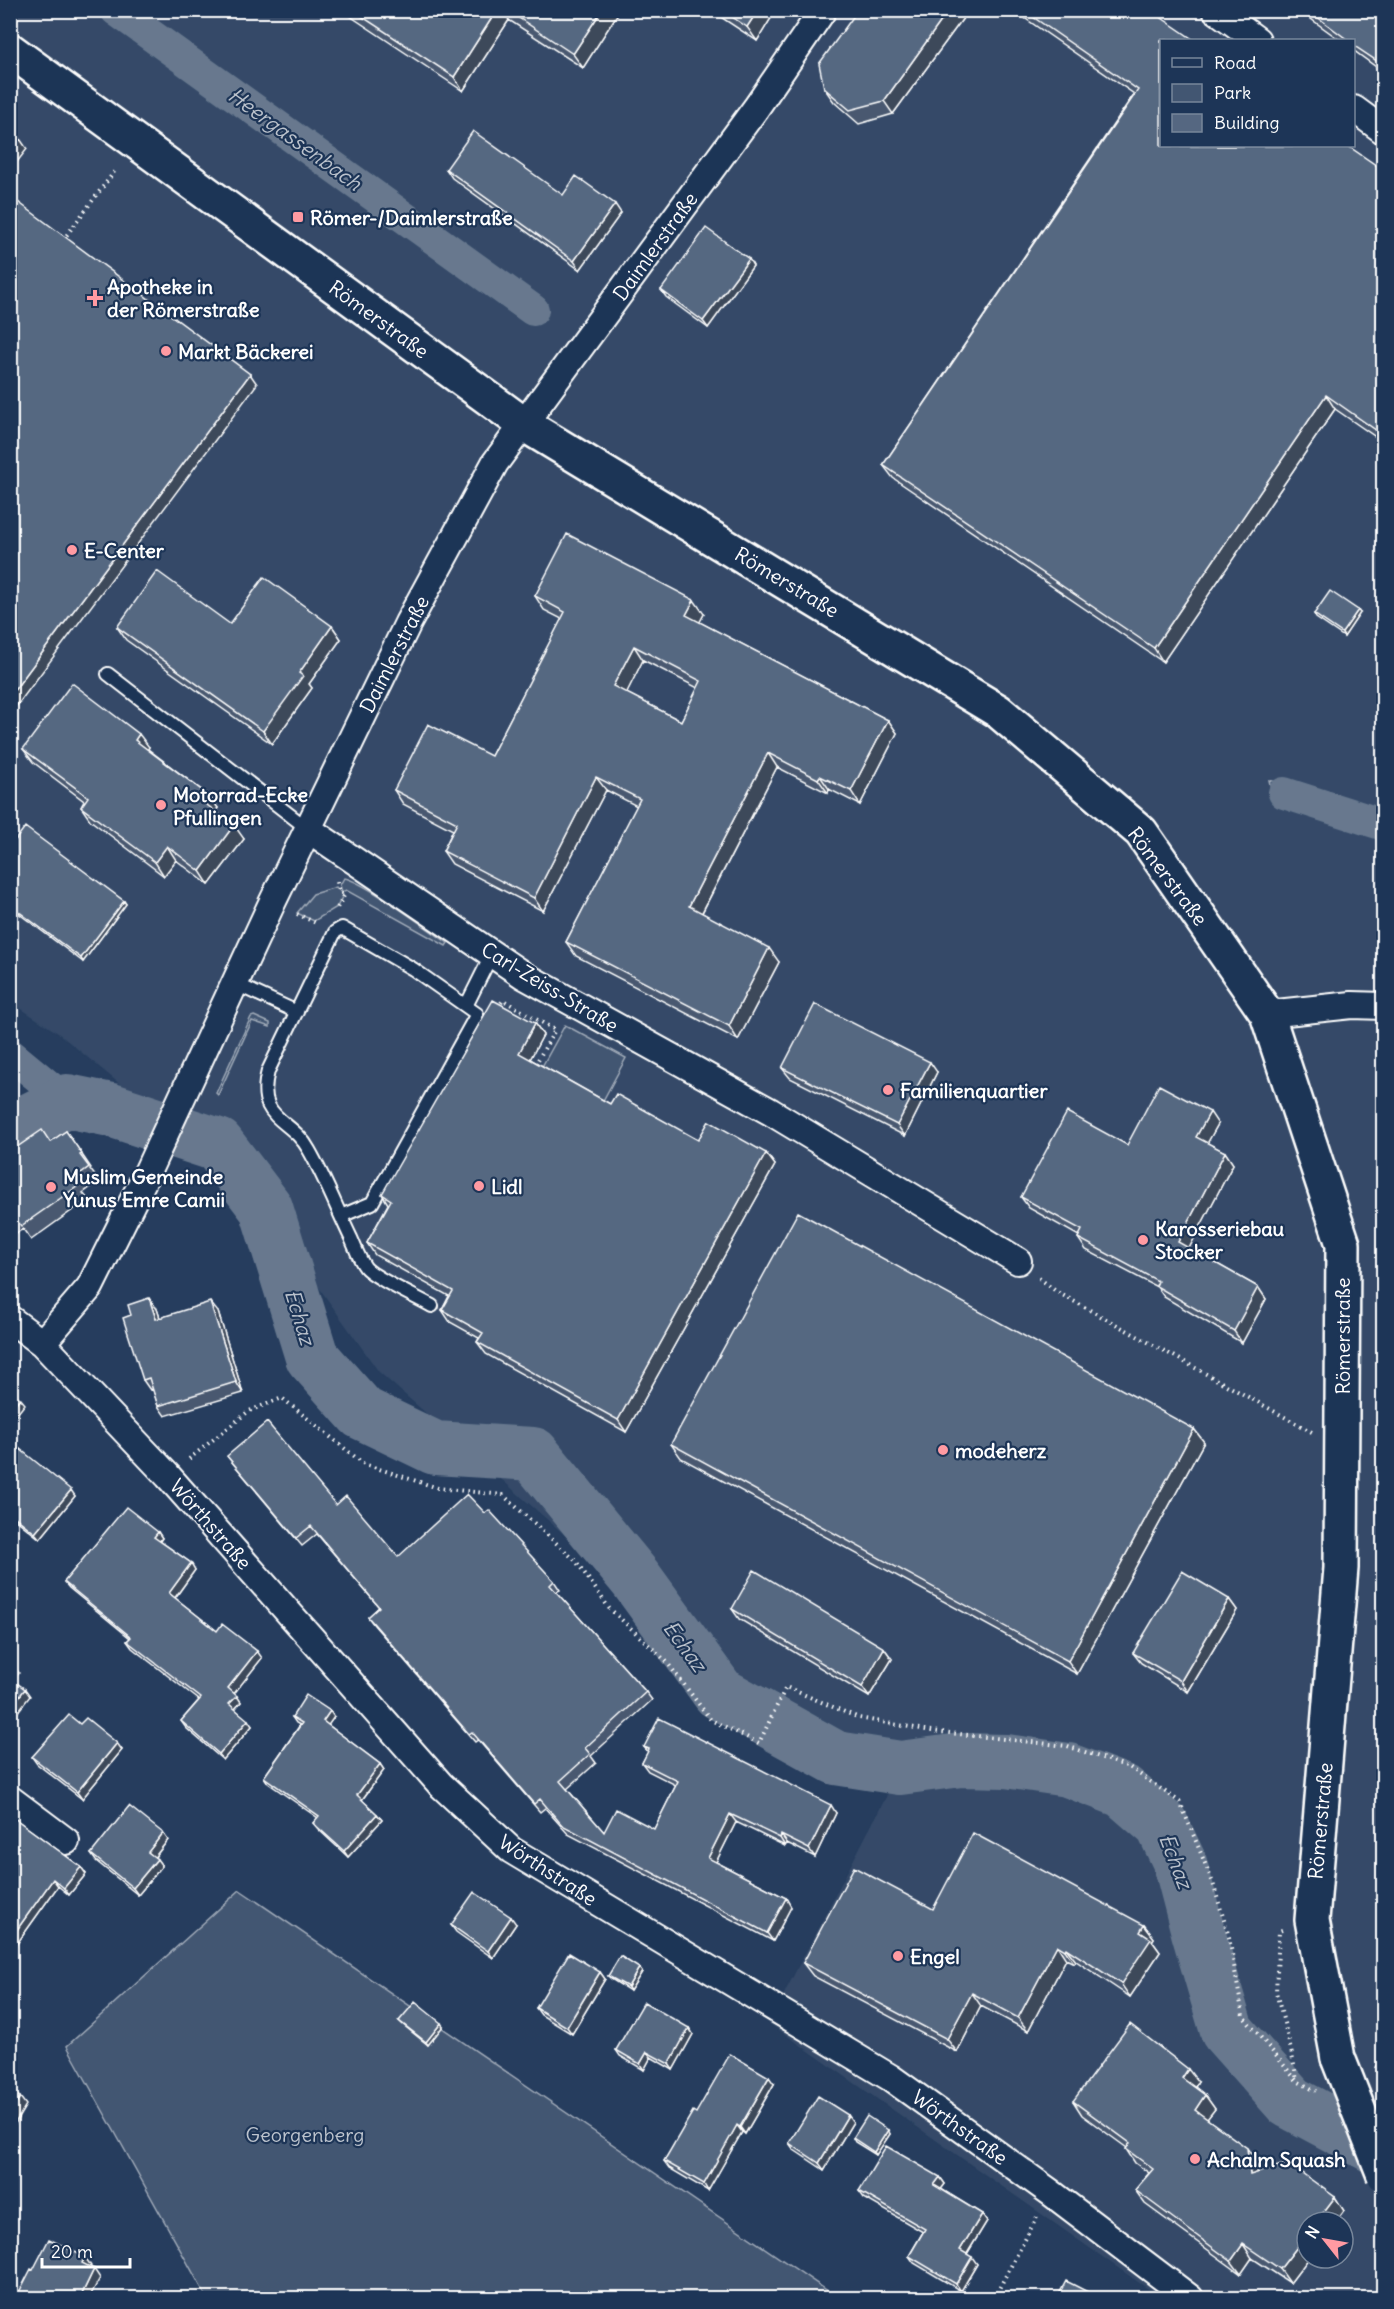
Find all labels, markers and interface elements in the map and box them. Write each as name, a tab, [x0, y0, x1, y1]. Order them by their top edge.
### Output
legend	[1160, 39, 1355, 147]
text: Road	[1214, 51, 1257, 74]
water label: Heergassenbach	[223, 81, 368, 197]
text: Park	[1214, 81, 1251, 104]
text: Building	[1214, 111, 1279, 134]
street label: Daimlerstraße	[607, 187, 703, 305]
place label: Römer-/Daimlerstraße	[310, 205, 513, 230]
marker: Römer-/Daimlerstraße	[291, 210, 305, 224]
place label: Apotheke in der Römerstraße	[107, 274, 260, 322]
street label: Römerstraße	[324, 274, 434, 364]
marker: Apotheke in der Römerstraße	[88, 291, 102, 305]
place label: Markt Bäckerei	[178, 339, 314, 364]
marker: Markt Bäckerei	[159, 344, 173, 358]
place label: E-Center	[84, 538, 165, 563]
street label: Römerstraße	[730, 541, 844, 623]
marker: E-Center	[65, 543, 79, 557]
street label: Daimlerstraße	[354, 591, 434, 717]
place label: Motorrad-Ecke Pfullingen	[173, 782, 308, 830]
marker: Motorrad-Ecke Pfullingen	[154, 798, 168, 812]
street label: Römerstraße	[1123, 822, 1213, 930]
street label: Carl-Zeiss-Straße	[477, 936, 623, 1038]
place label: Familienquartier	[900, 1078, 1048, 1103]
marker: Familienquartier	[881, 1083, 895, 1097]
place label: Muslim Gemeinde Yunus Emre Camii	[62, 1164, 225, 1212]
place label: Lidl	[491, 1174, 523, 1199]
marker: Lidl	[472, 1179, 486, 1193]
marker: Muslim Gemeinde Yunus Emre Camii	[44, 1180, 58, 1194]
place label: Karosseriebau Stocker	[1155, 1216, 1285, 1264]
marker: Karosseriebau Stocker	[1136, 1233, 1150, 1247]
street label: Römerstraße	[1330, 1277, 1355, 1395]
water label: Echaz	[279, 1286, 322, 1350]
place label: modeherz	[955, 1438, 1047, 1463]
marker: modeherz	[936, 1443, 950, 1457]
street label: Wörthstraße	[165, 1474, 257, 1574]
water label: Echaz	[657, 1615, 714, 1678]
street label: Römerstraße	[1302, 1762, 1338, 1880]
street label: Wörthstraße	[494, 1829, 602, 1911]
water label: Echaz	[1153, 1830, 1199, 1894]
place label: Engel	[910, 1944, 960, 1969]
marker: Engel	[891, 1949, 905, 1963]
street label: Wörthstraße	[907, 2084, 1013, 2170]
park label: Georgenberg	[246, 2122, 364, 2147]
place label: Achalm Squash	[1207, 2147, 1346, 2172]
marker: Achalm Squash	[1188, 2152, 1202, 2166]
north arrow	[1295, 2210, 1355, 2270]
text: N	[1301, 2222, 1324, 2242]
scale bar	[42, 2231, 130, 2269]
text: 20 m	[51, 2240, 93, 2263]

